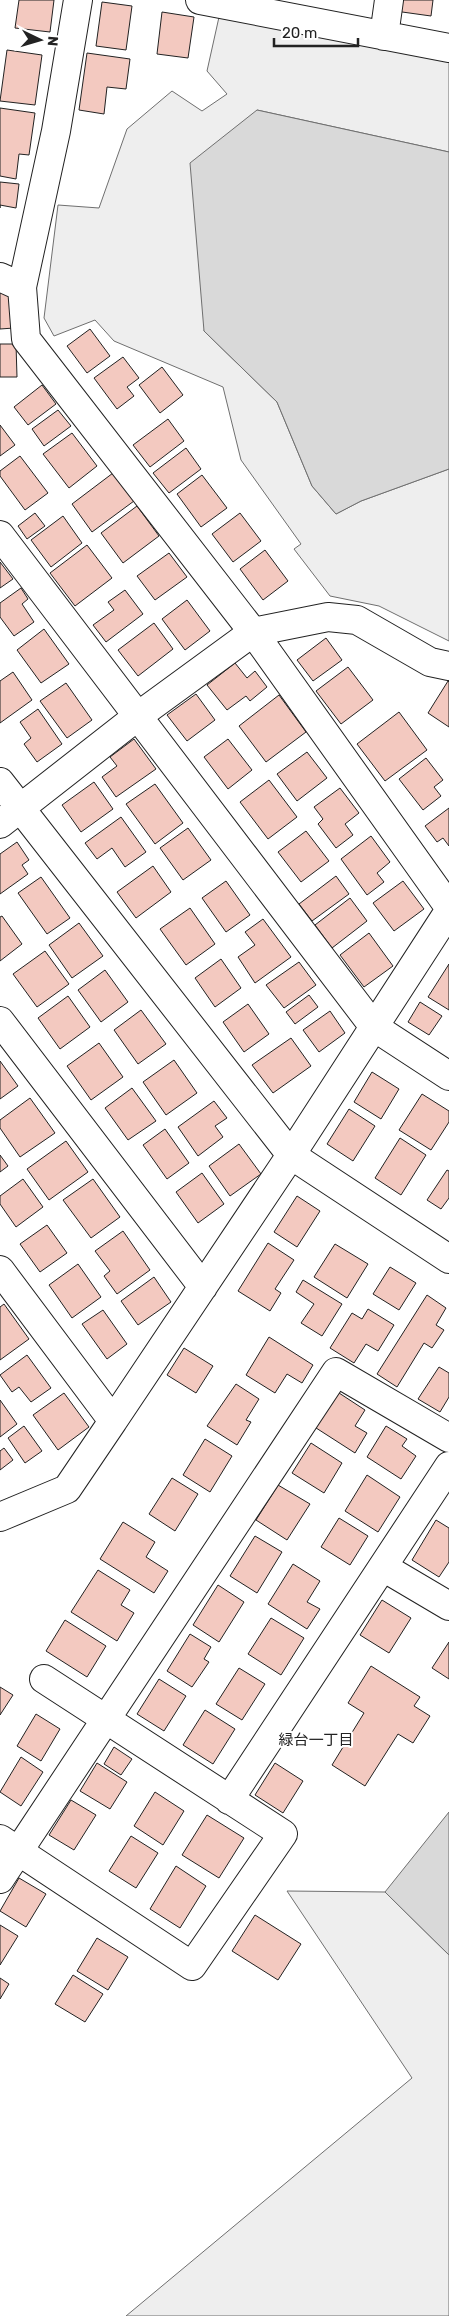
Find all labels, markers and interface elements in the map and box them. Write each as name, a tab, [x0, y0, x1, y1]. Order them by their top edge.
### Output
north arrow	[15, 15, 65, 65]
scale bar	[274, 15, 358, 47]
text: 20 m	[282, 24, 317, 42]
text: N	[44, 35, 61, 47]
district label: 緑台一丁目	[278, 1731, 354, 1749]

